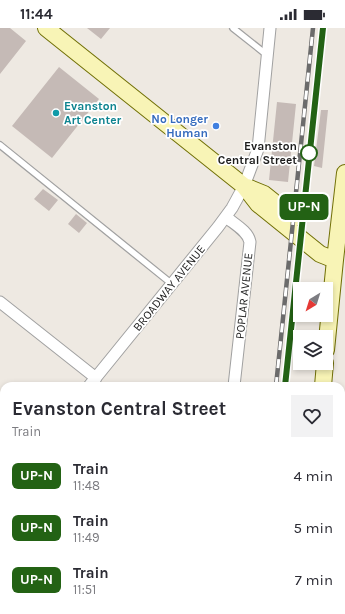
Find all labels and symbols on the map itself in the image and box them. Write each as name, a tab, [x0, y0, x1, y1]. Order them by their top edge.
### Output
place label: Evanston Art Center	[64, 99, 122, 127]
marker: Evanston Art Center	[51, 108, 61, 118]
place label: No Longer Human	[151, 112, 208, 140]
marker: No Longer Human	[211, 121, 221, 131]
place label: Evanston Central Street	[218, 139, 297, 167]
marker: Evanston Central Street	[300, 144, 318, 162]
line badge: UP-N	[276, 194, 332, 220]
street label: BROADWAY AVENUE	[130, 242, 208, 334]
street label: POPLAR AVENUE	[233, 252, 255, 340]
north arrow	[293, 282, 333, 322]

